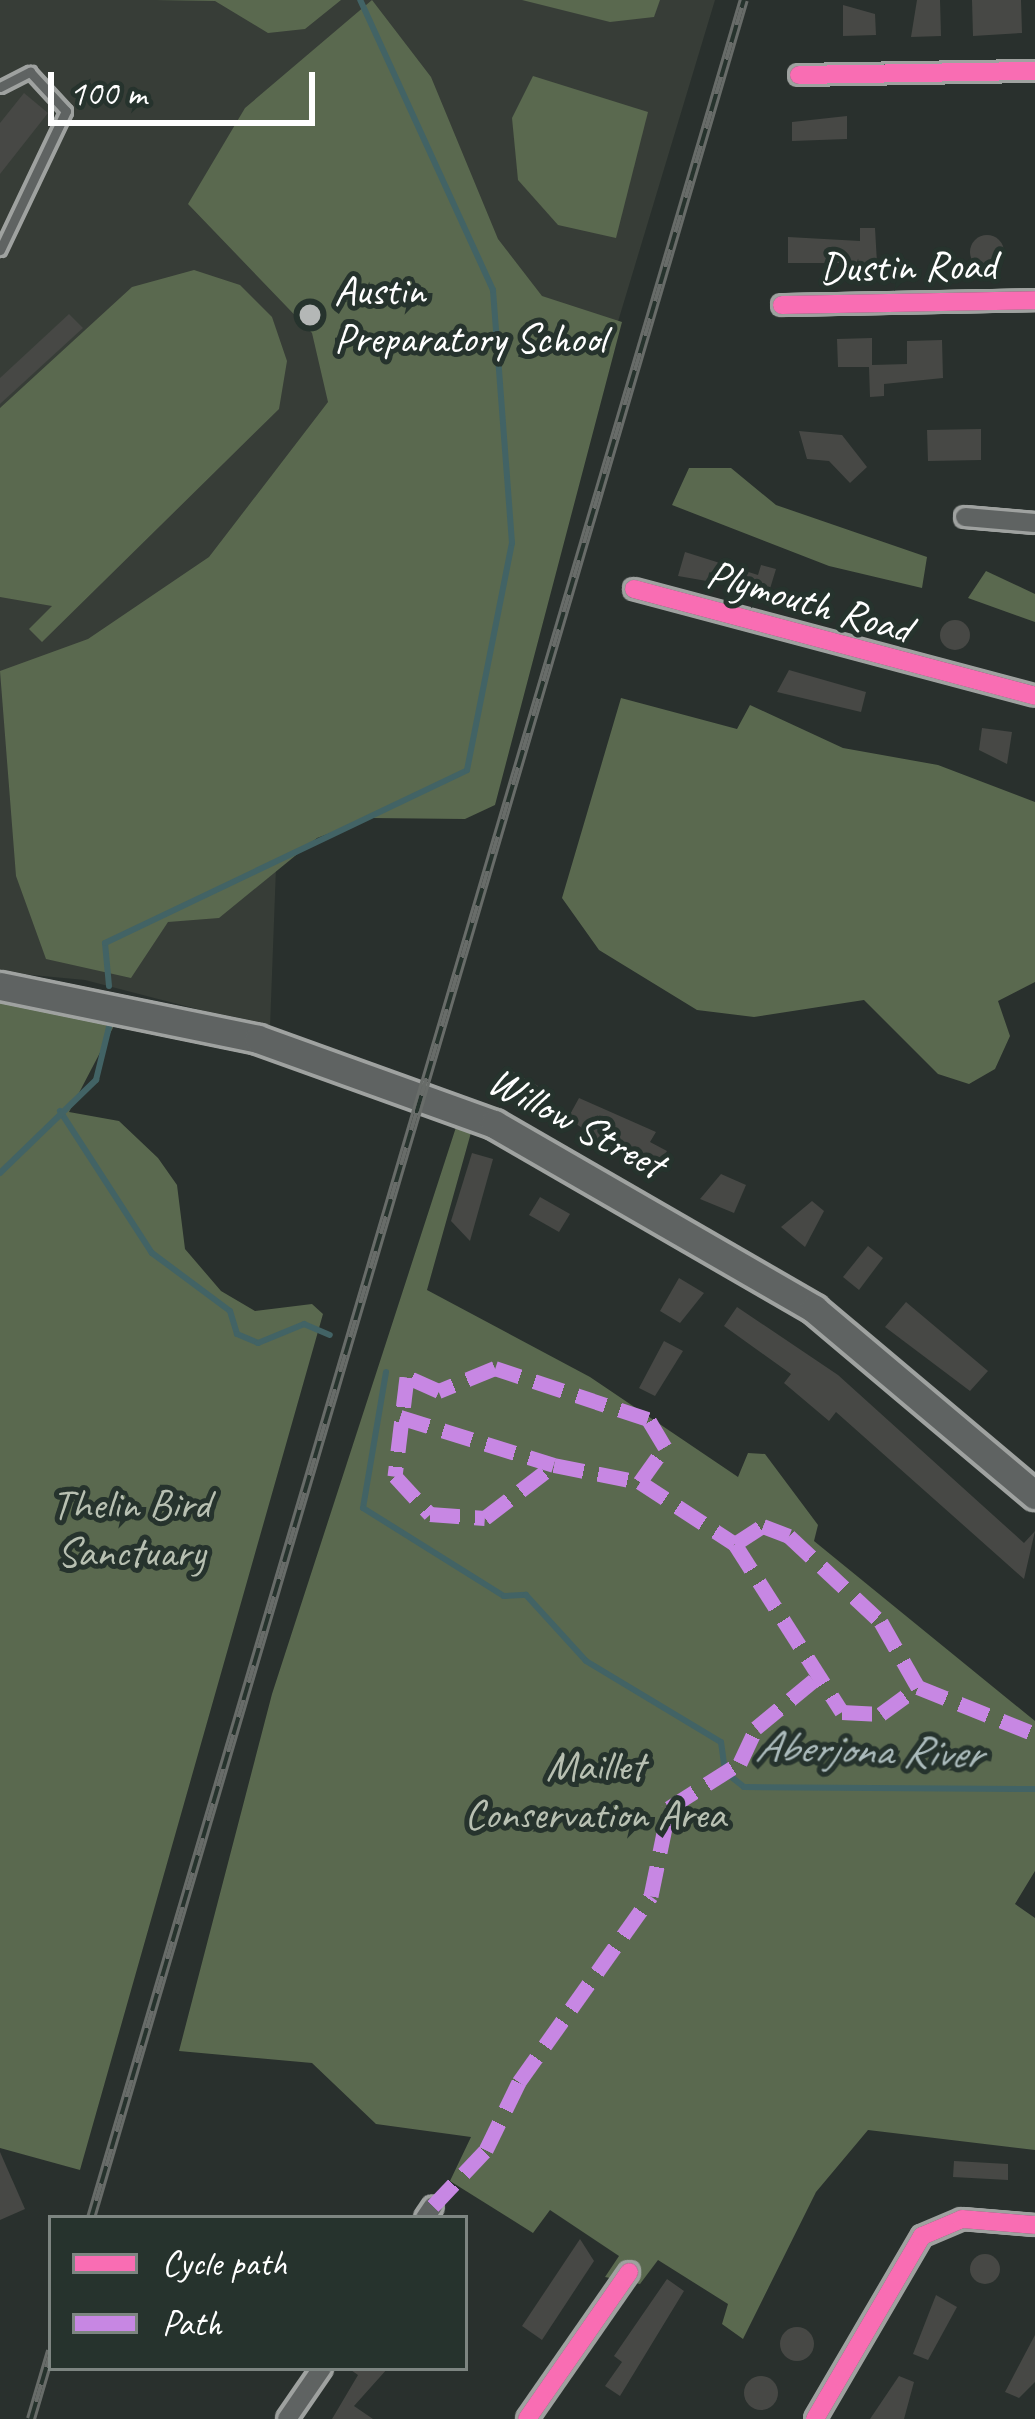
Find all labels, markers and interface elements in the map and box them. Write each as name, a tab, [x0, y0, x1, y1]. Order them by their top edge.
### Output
scale bar	[54, 48, 321, 122]
text: 100 m	[69, 70, 146, 116]
street label: Dustin Road	[820, 240, 996, 294]
place label: Austin Preparatory School	[334, 266, 606, 364]
marker: Austin Preparatory School	[297, 302, 323, 328]
street label: Plymouth Road	[702, 549, 916, 655]
street label: Willow Street	[480, 1056, 672, 1190]
park label: Thelin Bird Sanctuary	[52, 1480, 210, 1579]
water label: Aberjona River	[754, 1719, 982, 1781]
park label: Maillet Conservation Area	[465, 1742, 725, 1840]
legend	[48, 2215, 468, 2371]
text: Cycle path	[162, 2240, 287, 2286]
text: Path	[162, 2300, 221, 2346]

